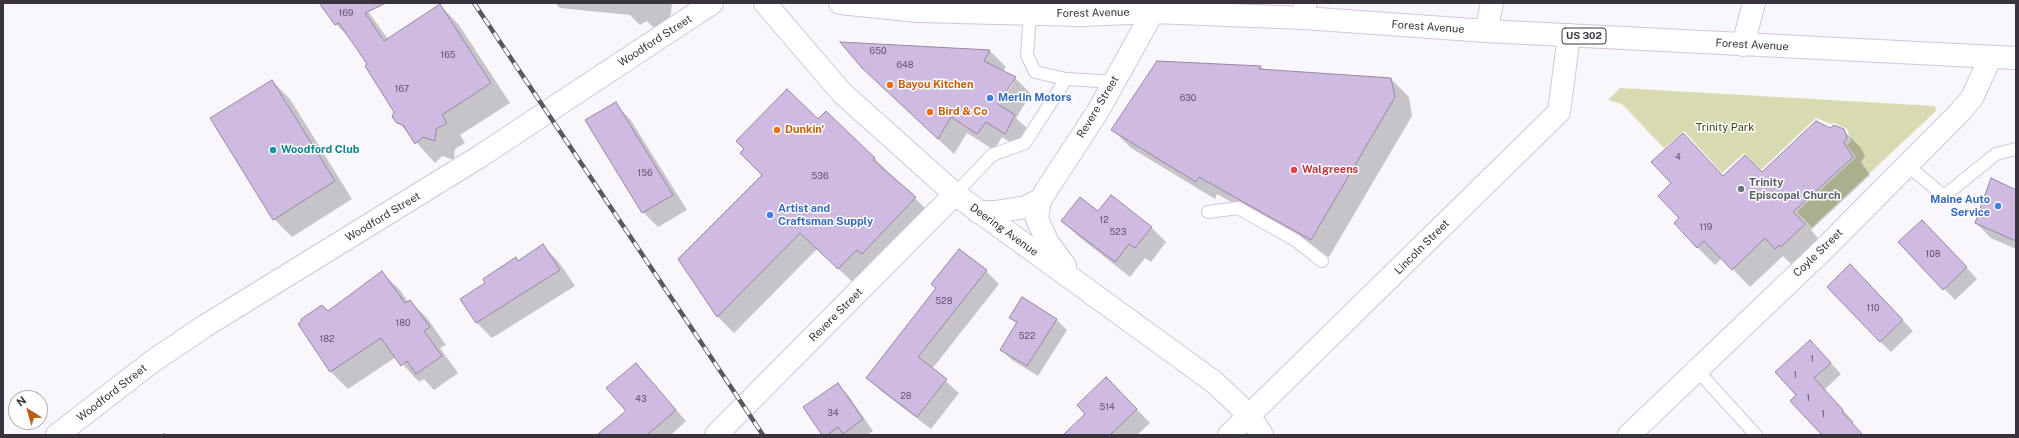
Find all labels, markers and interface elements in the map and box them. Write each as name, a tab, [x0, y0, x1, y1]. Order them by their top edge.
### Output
street label: Forest Avenue	[1056, 6, 1130, 20]
house number: 169	[339, 8, 353, 18]
street label: Woodford Street	[616, 12, 694, 70]
street label: Forest Avenue	[1391, 18, 1465, 36]
road number: US 302	[1562, 28, 1606, 44]
street label: Forest Avenue	[1715, 36, 1789, 54]
house number: 650	[870, 46, 886, 56]
house number: 165	[440, 50, 456, 60]
house number: 648	[896, 60, 914, 70]
street label: Revere Street	[1074, 73, 1122, 141]
place label: Bayou Kitchen	[898, 78, 973, 92]
marker: Bayou Kitchen	[885, 80, 895, 90]
house number: 167	[395, 84, 409, 94]
place label: Merlin Motors	[998, 91, 1071, 105]
marker: Merlin Motors	[985, 93, 995, 103]
house number: 630	[1180, 93, 1196, 103]
place label: Bird & Co	[938, 105, 988, 119]
marker: Bird & Co	[925, 107, 935, 117]
park label: Trinity Park	[1696, 121, 1754, 135]
place label: Dunkin'	[785, 123, 824, 137]
marker: Dunkin'	[772, 125, 782, 135]
place label: Woodford Club	[281, 143, 359, 157]
marker: Woodford Club	[268, 145, 278, 155]
house number: 4	[1675, 152, 1681, 162]
place label: Walgreens	[1302, 163, 1358, 177]
marker: Walgreens	[1289, 165, 1299, 175]
house number: 156	[637, 168, 653, 178]
house number: 536	[812, 171, 828, 181]
place label: Trinity Episcopal Church	[1749, 176, 1841, 202]
marker: Trinity Episcopal Church	[1736, 184, 1746, 194]
street label: Woodford Street	[343, 189, 423, 245]
place label: Maine Auto Service	[1930, 193, 1990, 219]
street label: Deering Avenue	[967, 201, 1041, 259]
marker: Maine Auto Service	[1993, 201, 2003, 211]
place label: Artist and Craftsman Supply	[778, 202, 873, 228]
marker: Artist and Craftsman Supply	[765, 210, 775, 220]
house number: 12	[1099, 215, 1109, 225]
street label: Lincoln Street	[1392, 217, 1452, 277]
house number: 119	[1700, 222, 1712, 232]
street label: Coyle Street	[1791, 226, 1845, 280]
house number: 523	[1110, 227, 1126, 237]
house number: 108	[1926, 249, 1940, 259]
street label: Revere Street	[806, 285, 866, 345]
house number: 528	[936, 296, 952, 306]
house number: 110	[1867, 303, 1879, 313]
house number: 180	[396, 318, 410, 328]
house number: 522	[1019, 331, 1035, 341]
house number: 182	[320, 334, 334, 344]
house number: 1	[1810, 354, 1814, 364]
street label: Woodford Street	[74, 362, 150, 424]
house number: 1	[1793, 370, 1797, 380]
north arrow	[8, 390, 48, 430]
house number: 28	[900, 391, 912, 401]
house number: 1	[1806, 393, 1810, 403]
text: N	[14, 394, 28, 409]
house number: 43	[635, 394, 647, 404]
house number: 514	[1099, 402, 1115, 412]
house number: 34	[827, 408, 839, 418]
house number: 1	[1821, 409, 1825, 419]

